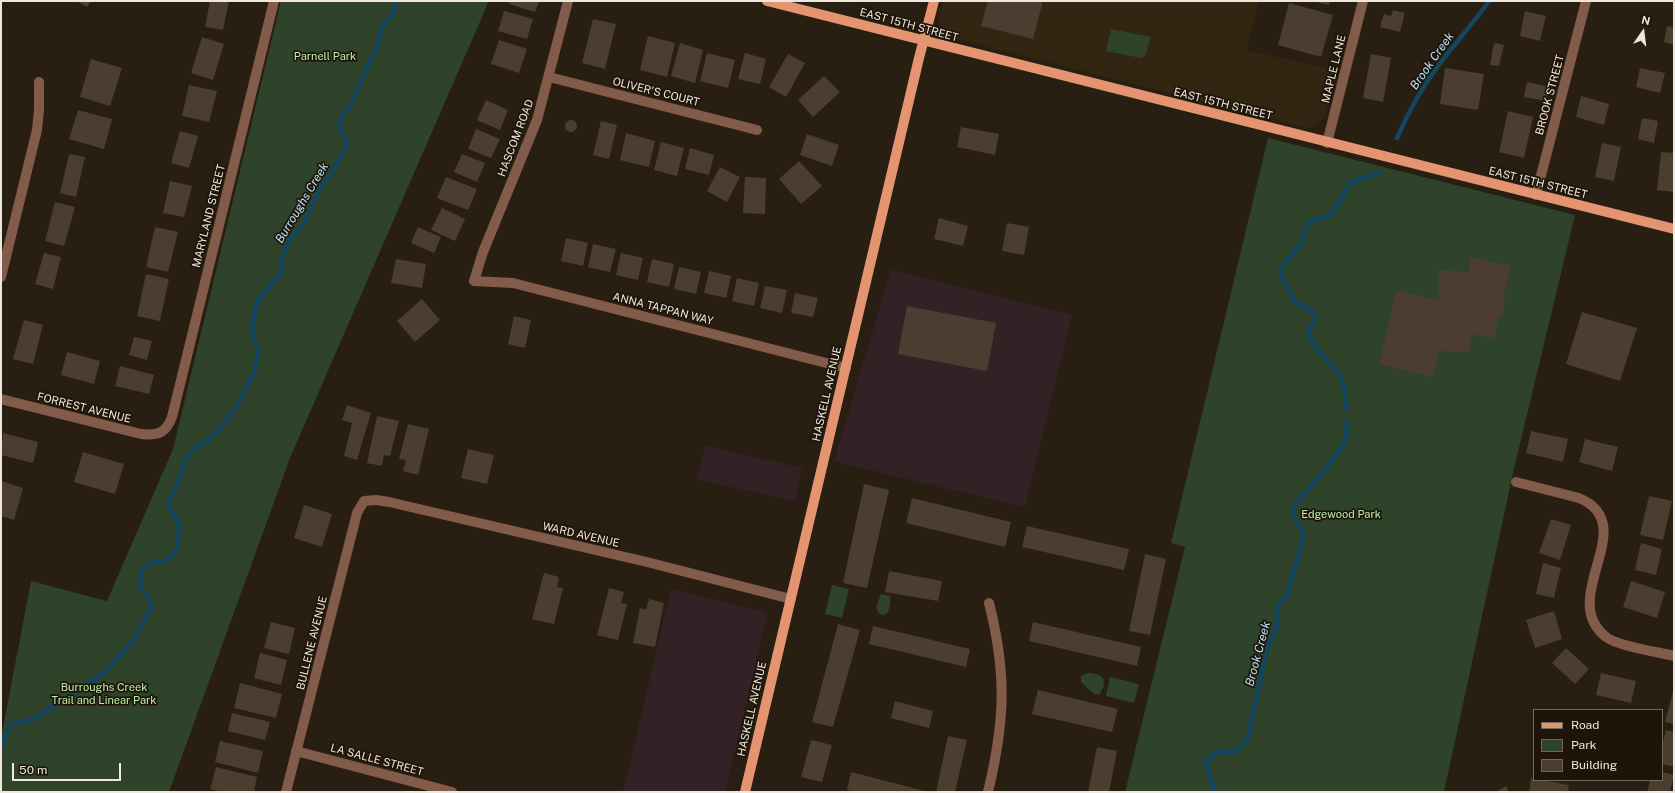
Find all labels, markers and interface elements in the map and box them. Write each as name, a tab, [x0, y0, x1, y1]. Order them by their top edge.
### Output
street label: EAST 15TH STREET	[858, 5, 960, 45]
north arrow	[1623, 12, 1663, 52]
text: N	[1640, 13, 1652, 27]
water label: Brook Creek	[1407, 30, 1457, 92]
street label: MAPLE LANE	[1319, 34, 1349, 104]
park label: Parnell Park	[294, 50, 356, 64]
street label: BROOK STREET	[1533, 53, 1567, 137]
street label: OLIVER'S COURT	[611, 75, 701, 109]
street label: EAST 15TH STREET	[1172, 85, 1274, 123]
street label: HASCOM ROAD	[495, 97, 537, 179]
water label: Burroughs Creek	[272, 160, 332, 246]
street label: MARYLAND STREET	[190, 163, 228, 269]
street label: EAST 15TH STREET	[1487, 164, 1589, 202]
street label: ANNA TAPPAN WAY	[611, 290, 715, 328]
street label: HASKELL AVENUE	[810, 345, 844, 443]
street label: FORREST AVENUE	[36, 390, 132, 426]
park label: Edgewood Park	[1301, 508, 1381, 522]
street label: WARD AVENUE	[541, 520, 621, 550]
street label: BULLENE AVENUE	[294, 595, 330, 691]
water label: Brook Creek	[1242, 620, 1274, 688]
street label: HASKELL AVENUE	[735, 660, 769, 758]
park label: Burroughs Creek Trail and Linear Park	[52, 681, 156, 707]
legend	[1533, 709, 1663, 781]
text: Road	[1571, 718, 1599, 732]
text: Park	[1571, 738, 1597, 752]
street label: LA SALLE STREET	[329, 741, 425, 779]
scale bar	[14, 755, 123, 781]
text: Building	[1571, 758, 1617, 772]
text: 50 m	[19, 763, 47, 777]

